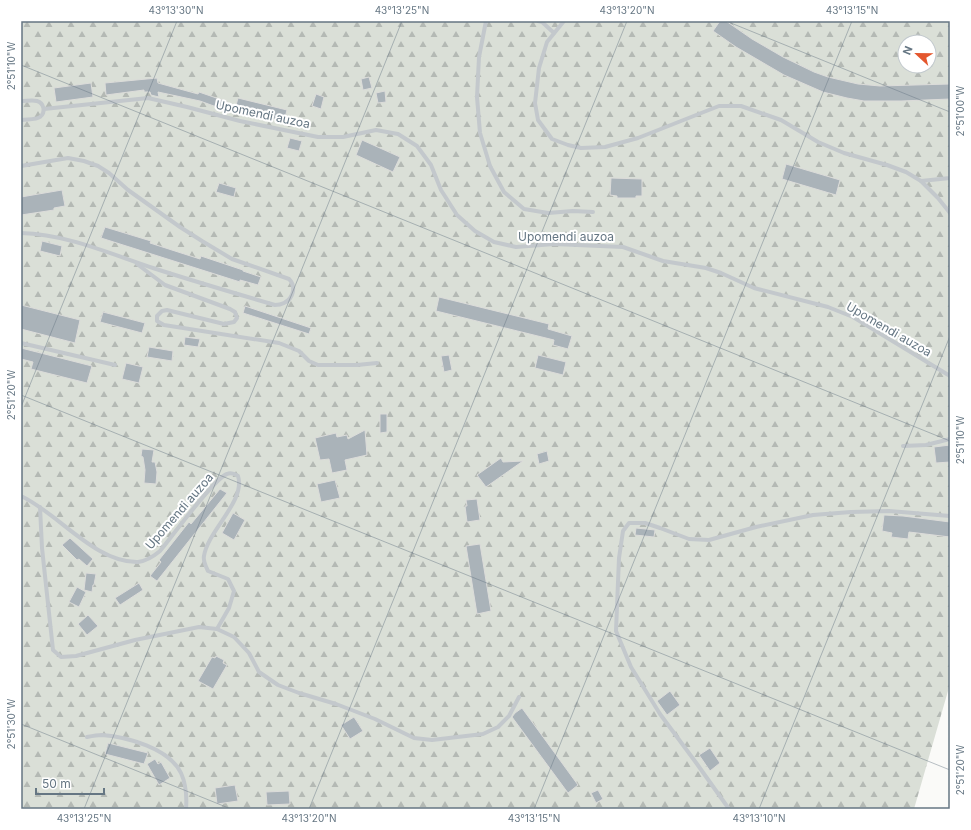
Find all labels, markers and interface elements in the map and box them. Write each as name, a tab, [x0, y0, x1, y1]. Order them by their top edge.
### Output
text: 43°13'30"N	[149, 4, 203, 16]
text: 43°13'25"N	[375, 4, 429, 16]
text: 43°13'20"N	[600, 4, 654, 16]
text: 43°13'15"N	[826, 4, 878, 16]
north arrow	[897, 34, 937, 74]
text: 2°51'10"W	[5, 42, 17, 90]
text: N	[900, 44, 916, 57]
text: 2°51'00"W	[954, 85, 966, 136]
street label: Upomendi auzoa	[214, 97, 312, 131]
street label: Upomendi auzoa	[518, 229, 614, 244]
street label: Upomendi auzoa	[844, 298, 934, 360]
text: 2°51'20"W	[5, 369, 17, 420]
text: 2°51'10"W	[954, 416, 966, 464]
street label: Upomendi auzoa	[142, 470, 216, 552]
text: 2°51'30"W	[5, 698, 17, 749]
text: 2°51'20"W	[954, 744, 966, 795]
scale bar	[36, 770, 104, 796]
text: 50 m	[42, 776, 71, 791]
text: 43°13'25"N	[57, 812, 111, 824]
text: 43°13'20"N	[282, 812, 336, 824]
text: 43°13'15"N	[508, 812, 560, 824]
text: 43°13'10"N	[733, 812, 785, 824]

